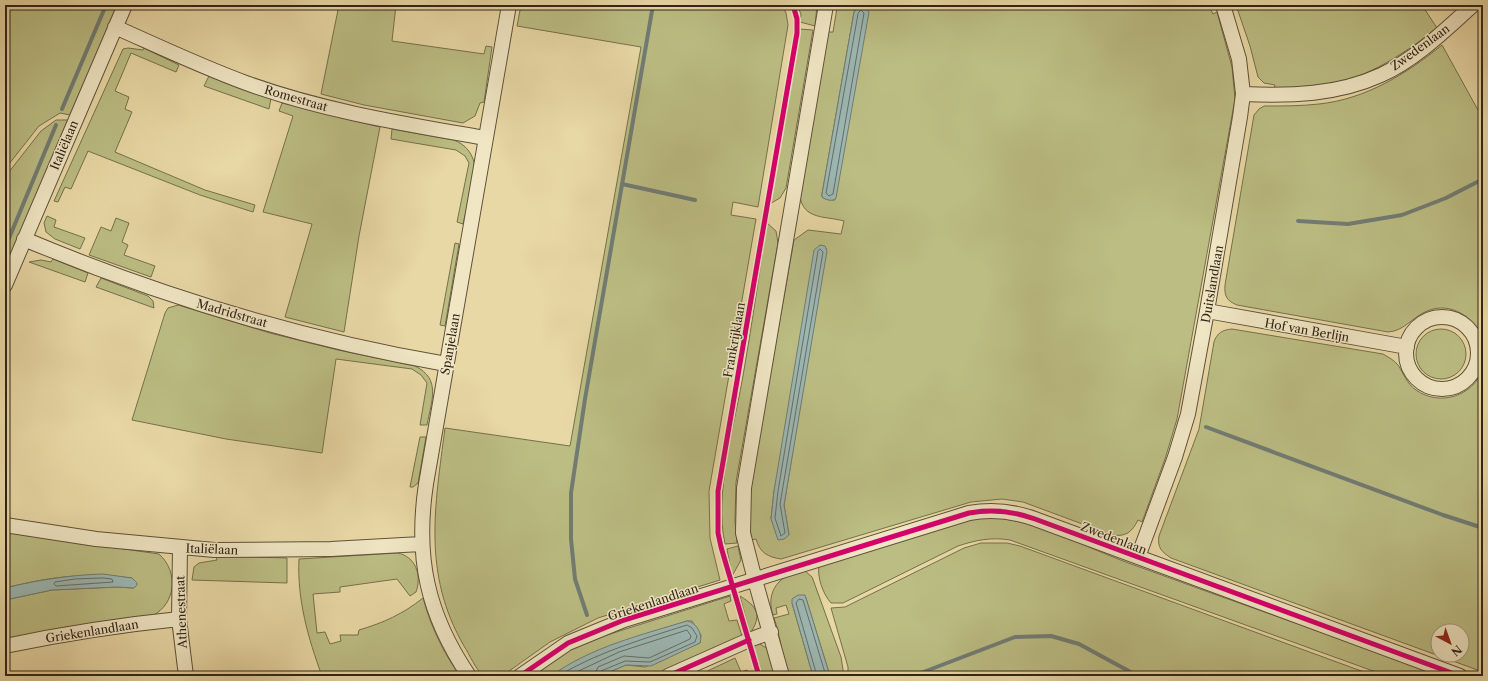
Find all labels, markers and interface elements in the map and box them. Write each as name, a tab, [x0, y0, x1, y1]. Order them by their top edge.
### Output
street label: Zwedenlaan	[1388, 20, 1453, 73]
street label: Romestraat	[263, 82, 330, 114]
street label: Italiëlaan	[47, 117, 81, 172]
street label: Duitslandlaan	[1198, 243, 1226, 324]
street label: Madridstraat	[195, 296, 270, 330]
street label: Frankrijklaan	[720, 301, 748, 379]
street label: Spanjelaan	[437, 312, 463, 376]
street label: Hof van Berlijn	[1263, 315, 1351, 345]
street label: Zwedenlaan	[1079, 519, 1150, 558]
street label: Italiëlaan	[185, 541, 239, 557]
street label: Athenestraat	[172, 575, 190, 650]
street label: Griekenlandlaan	[606, 580, 701, 624]
street label: Griekenlandlaan	[44, 616, 140, 646]
north arrow	[1430, 623, 1470, 663]
text: N	[1448, 642, 1465, 659]

